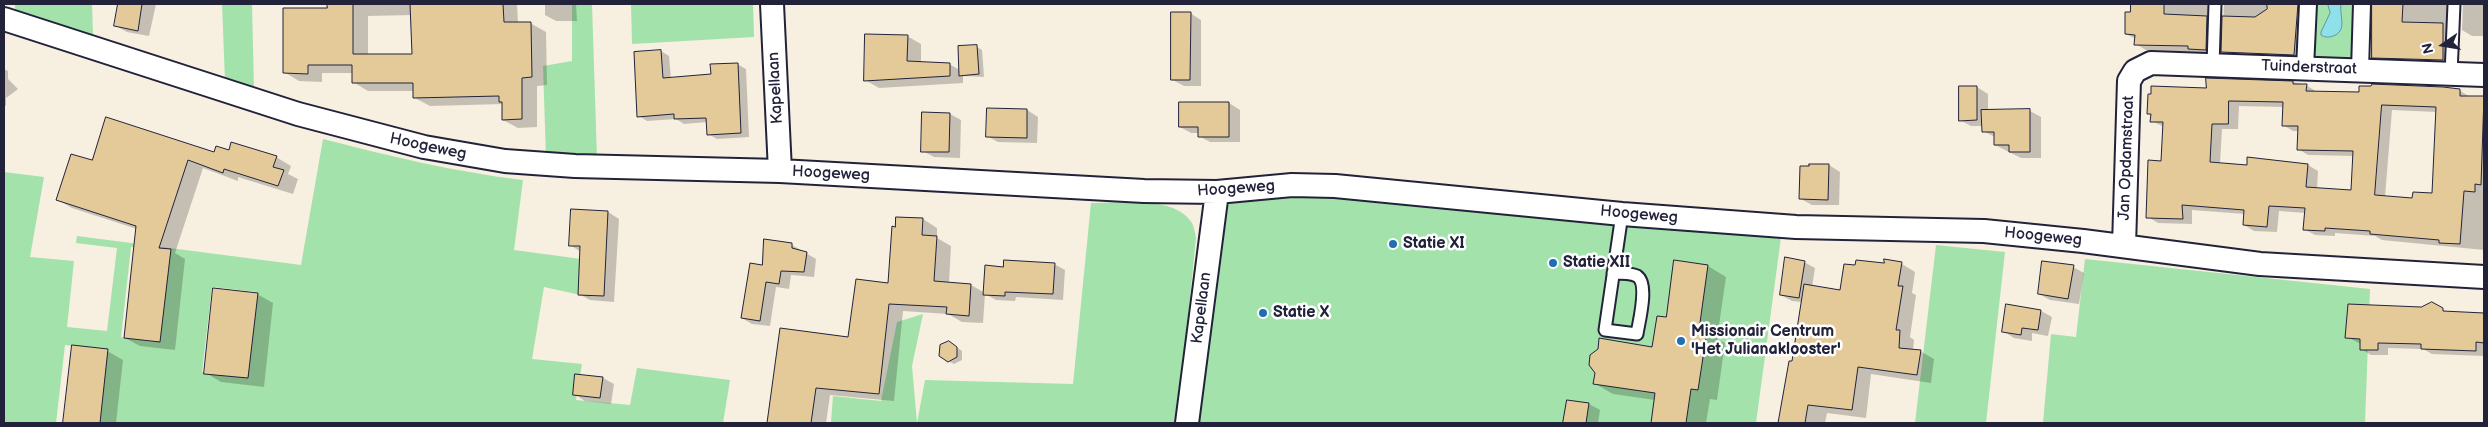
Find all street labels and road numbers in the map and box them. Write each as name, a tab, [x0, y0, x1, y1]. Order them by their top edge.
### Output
street label: Kapellaan	[765, 51, 787, 125]
street label: Tuinderstraat	[2261, 57, 2357, 79]
street label: Jan Opdamstraat	[2115, 95, 2139, 221]
street label: Hoogeweg	[388, 130, 468, 164]
street label: Hoogeweg	[792, 162, 870, 186]
street label: Hoogeweg	[1196, 177, 1276, 201]
street label: Hoogeweg	[1599, 202, 1679, 228]
street label: Hoogeweg	[2003, 223, 2083, 251]
street label: Kapellaan	[1188, 271, 1216, 345]

